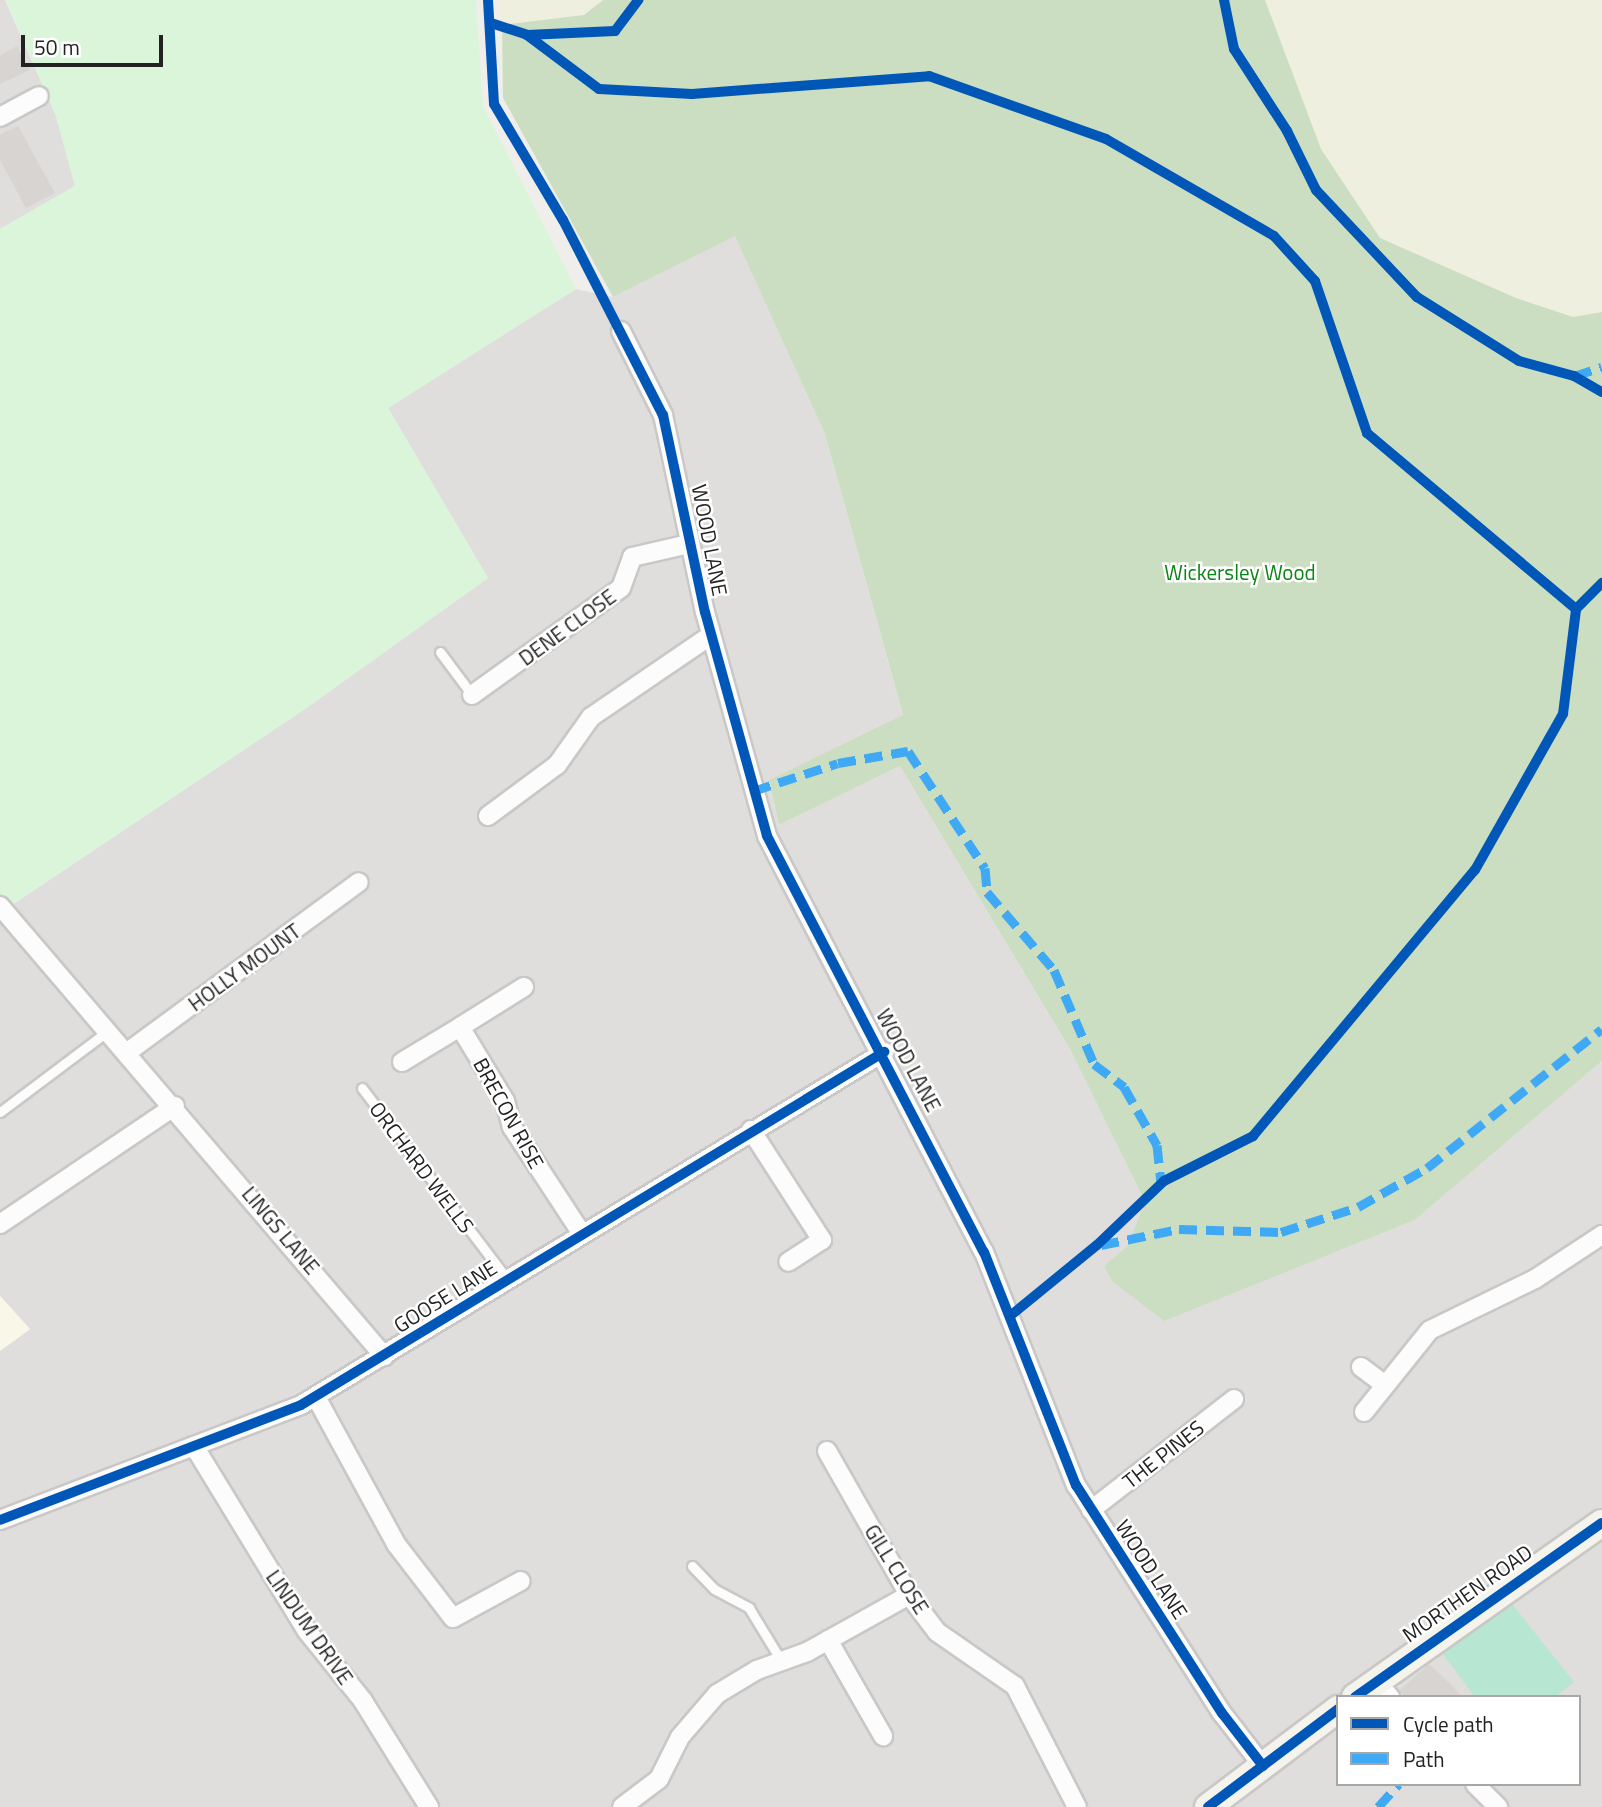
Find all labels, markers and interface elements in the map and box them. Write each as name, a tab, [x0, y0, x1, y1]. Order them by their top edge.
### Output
scale bar	[24, 21, 166, 65]
text: 50 m	[34, 31, 80, 63]
street label: WOOD LANE	[687, 482, 733, 598]
park label: Wickersley Wood	[1164, 559, 1316, 585]
street label: DENE CLOSE	[514, 583, 620, 671]
street label: HOLLY MOUNT	[183, 918, 305, 1016]
street label: WOOD LANE	[871, 1004, 947, 1116]
street label: BRECON RISE	[468, 1053, 550, 1173]
street label: ORCHARD WELLS	[364, 1096, 480, 1238]
street label: LINGS LANE	[237, 1181, 325, 1279]
street label: GOOSE LANE	[389, 1254, 501, 1338]
street label: THE PINES	[1117, 1414, 1209, 1494]
street label: WOOD LANE	[1111, 1515, 1193, 1623]
street label: GILL CLOSE	[860, 1520, 934, 1618]
street label: MORTHEN ROAD	[1397, 1539, 1537, 1647]
street label: LINDUM DRIVE	[261, 1565, 359, 1689]
legend	[1336, 1695, 1581, 1786]
text: Cycle path	[1403, 1708, 1494, 1740]
text: Path	[1403, 1743, 1445, 1775]

